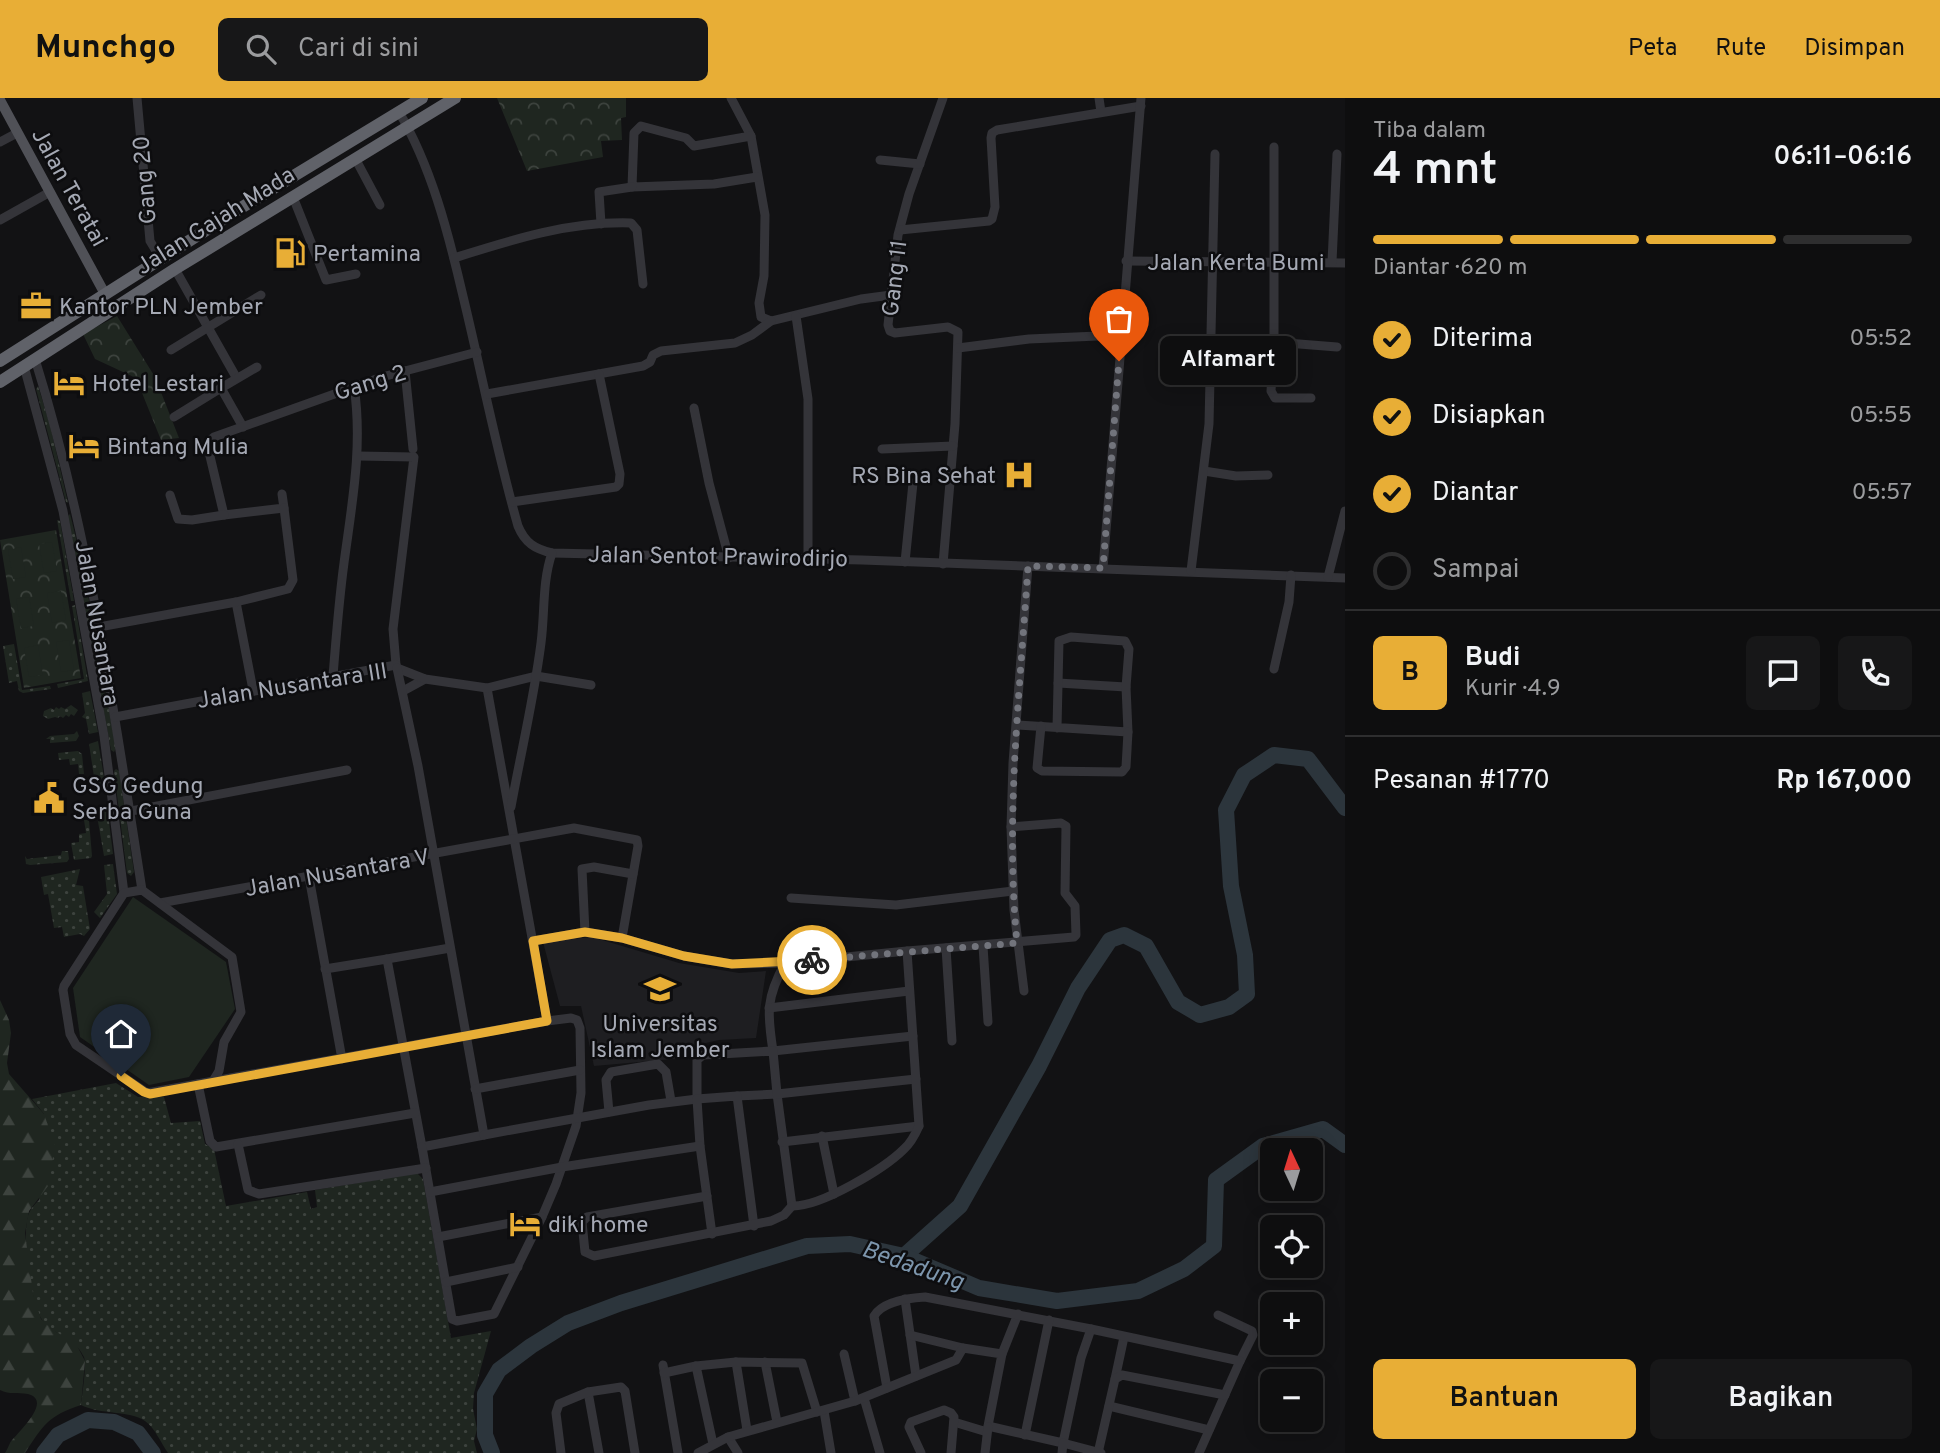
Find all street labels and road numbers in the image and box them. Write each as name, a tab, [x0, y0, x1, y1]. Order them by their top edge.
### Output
street label: Jalan Teratai	[23, 124, 112, 253]
street label: Gang 20	[128, 134, 165, 225]
street label: Jalan Gajah Mada	[132, 162, 301, 283]
street label: Gang 11	[877, 238, 916, 318]
street label: Jalan Kerta Bumi	[1147, 250, 1325, 279]
street label: Gang 2	[331, 360, 410, 409]
street label: Jalan Nusantara	[67, 538, 124, 709]
street label: Jalan Sentot Prawirodirjo	[588, 542, 848, 575]
street label: Jalan Nusantara III	[195, 658, 390, 717]
street label: Jalan Nusantara V	[243, 844, 432, 905]

